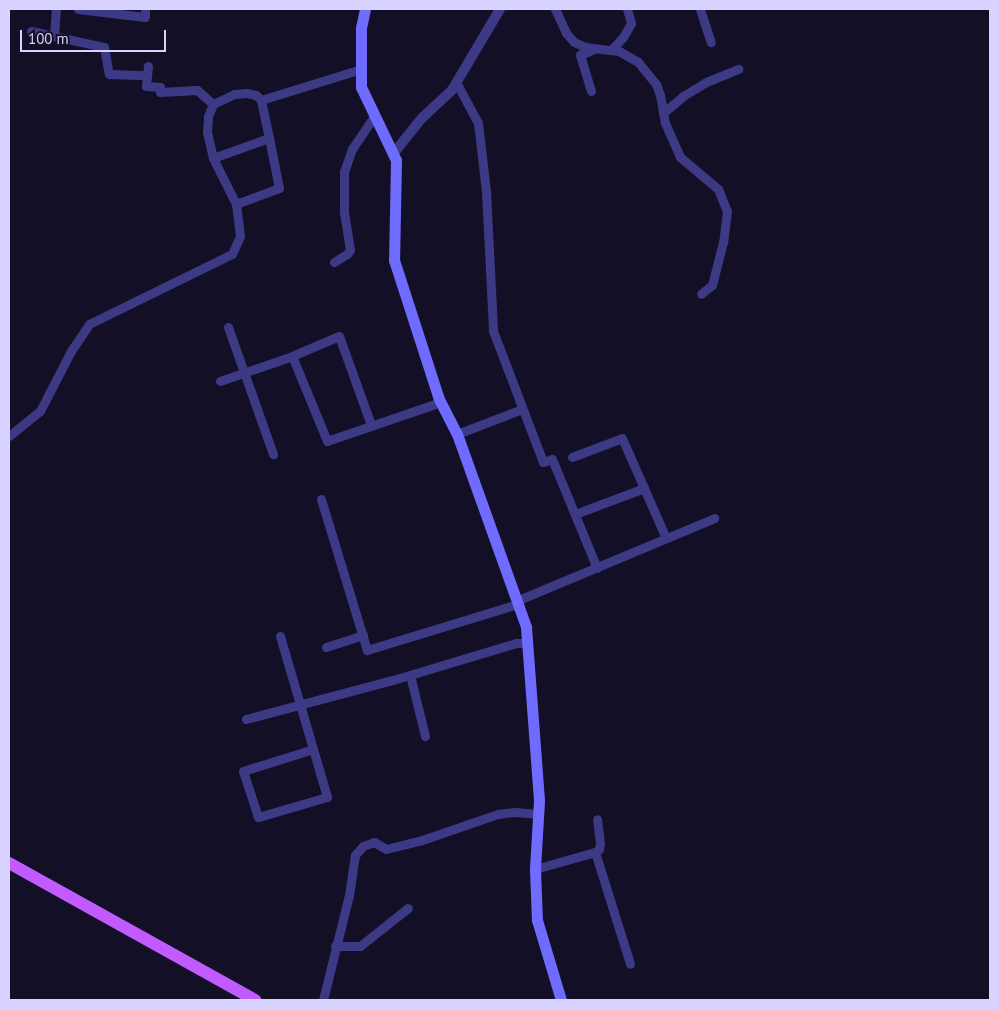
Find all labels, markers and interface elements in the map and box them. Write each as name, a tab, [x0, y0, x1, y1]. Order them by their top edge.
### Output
scale bar	[22, 20, 169, 52]
text: 100 m	[28, 29, 69, 48]

